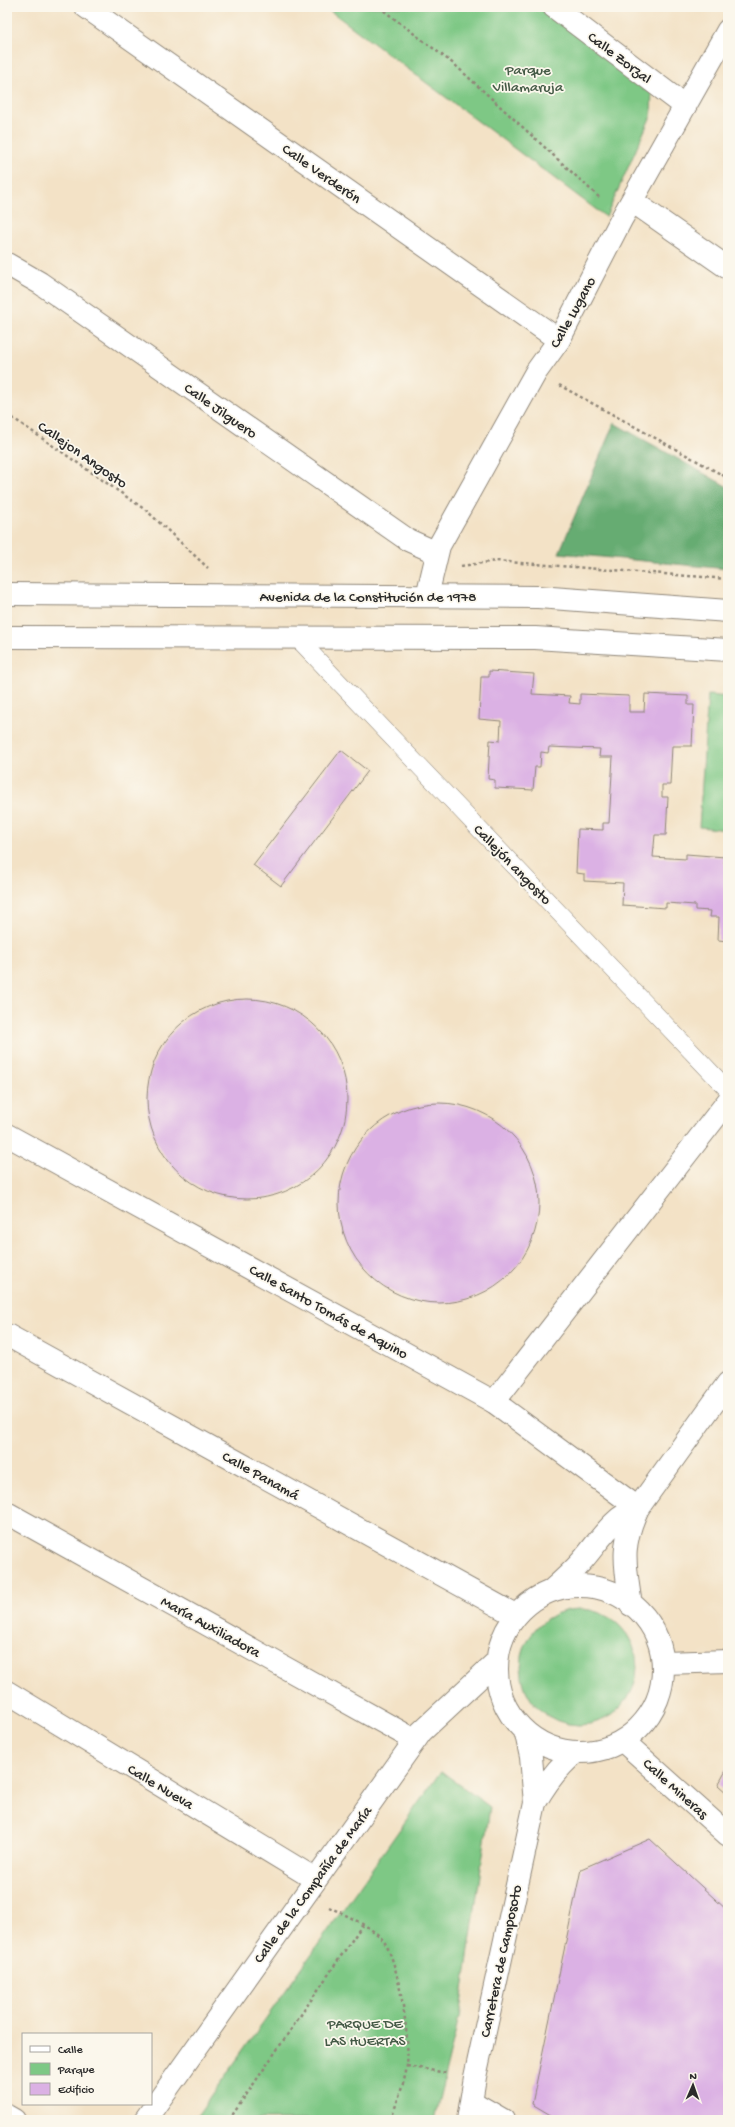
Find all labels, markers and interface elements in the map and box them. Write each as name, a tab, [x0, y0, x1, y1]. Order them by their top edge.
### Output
street label: Calle Zorzal	[583, 29, 654, 88]
park label: Parque Villamaruja	[492, 62, 564, 97]
street label: Calle Verderón	[278, 141, 364, 209]
street label: Calle Lugano	[547, 274, 601, 352]
street label: Calle Jilguero	[180, 380, 260, 444]
street label: Callejon Angosto	[34, 418, 130, 493]
street label: Avenida de la Constitución de 1978	[259, 589, 477, 607]
street label: Callejón angosto	[469, 821, 555, 910]
street label: Calle Santo Tomás de Aquino	[245, 1261, 411, 1364]
street label: Calle Panamá	[218, 1448, 302, 1506]
street label: María Auxiliadora	[157, 1593, 264, 1663]
street label: Calle Mineras	[638, 1755, 712, 1824]
street label: Calle Nueva	[124, 1761, 197, 1815]
street label: Calle de la Compañía de María	[251, 1803, 377, 1967]
street label: Carretera de Camposoto	[477, 1883, 527, 2039]
park label: PARQUE DE LAS HUERTAS	[325, 2016, 405, 2051]
legend	[22, 2033, 152, 2105]
text: Calle	[58, 2044, 83, 2058]
text: Parque	[57, 2064, 95, 2078]
north arrow	[673, 2065, 713, 2105]
text: N	[689, 2071, 697, 2083]
text: Edificio	[58, 2084, 94, 2098]

